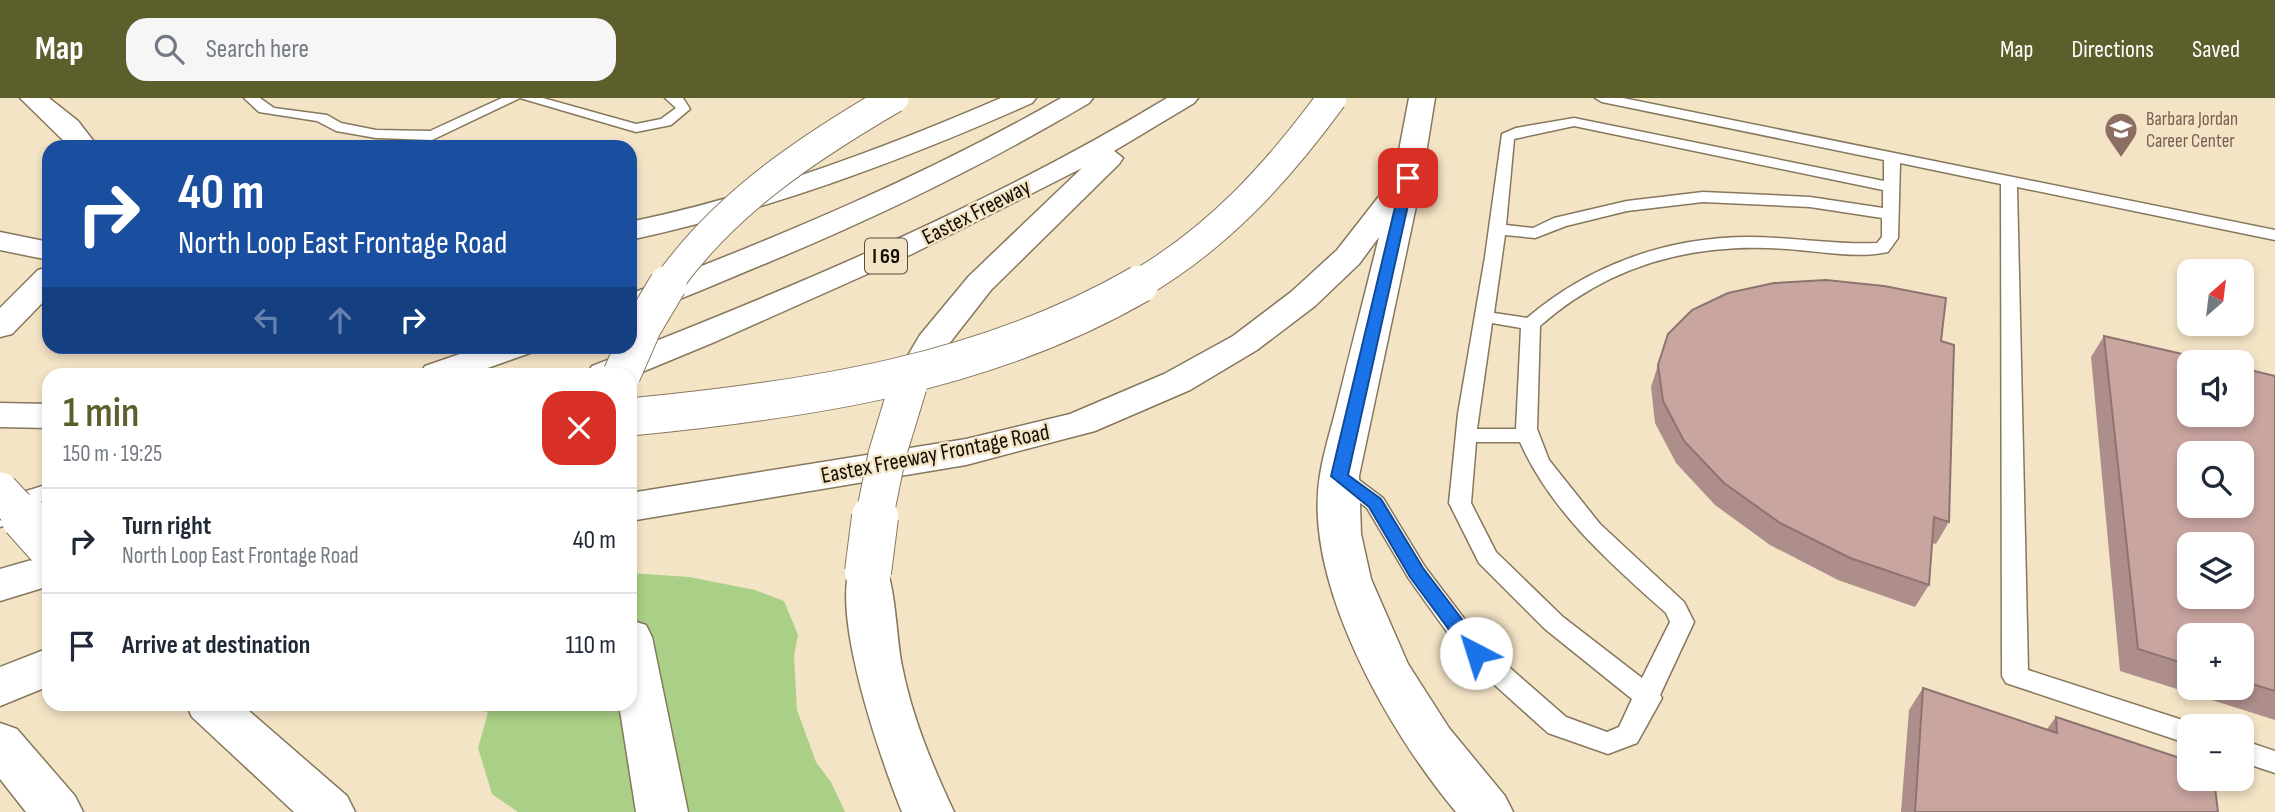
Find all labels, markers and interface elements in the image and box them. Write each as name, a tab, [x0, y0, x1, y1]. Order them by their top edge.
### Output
search box	[126, 18, 616, 81]
text: Map	[35, 29, 84, 69]
icon: search	[150, 30, 188, 68]
text: Search here	[206, 34, 309, 65]
text: Map	[2000, 35, 2033, 64]
text: Directions	[2071, 35, 2154, 64]
text: Saved	[2192, 35, 2240, 64]
place label: Barbara Jordan Career Center	[2146, 108, 2238, 153]
school or university icon: Barbara Jordan Career Center	[2102, 110, 2140, 159]
pin	[1378, 148, 1438, 208]
icon: arrive	[1389, 159, 1427, 197]
text: 40 m	[178, 164, 264, 223]
icon: right	[63, 168, 154, 259]
street label: Eastex Freeway	[918, 173, 1035, 251]
text: North Loop East Frontage Road	[178, 224, 507, 263]
road number: I 69	[865, 238, 907, 274]
north arrow	[2177, 259, 2254, 336]
map controls	[2177, 259, 2254, 791]
icon: left	[248, 301, 286, 339]
icon: ahead	[321, 301, 359, 339]
icon: right	[394, 301, 432, 339]
button: sound	[2177, 350, 2254, 427]
text: 1 min	[63, 388, 139, 439]
button: close	[542, 391, 616, 465]
street label: Eastex Freeway Frontage Road	[819, 418, 1052, 490]
text: 150 m · 19:25	[63, 440, 162, 468]
button: search	[2177, 441, 2254, 518]
text: Turn right	[122, 511, 211, 542]
icon: right	[63, 522, 101, 560]
text: 40 m	[573, 525, 616, 556]
button: layers	[2177, 532, 2254, 609]
text: North Loop East Frontage Road	[122, 542, 359, 570]
position arrow	[1439, 616, 1513, 690]
button: +	[2177, 623, 2254, 700]
icon: arrive	[63, 627, 101, 665]
text: Arrive at destination	[122, 630, 310, 661]
text: 110 m	[565, 630, 616, 661]
button: −	[2177, 714, 2254, 791]

